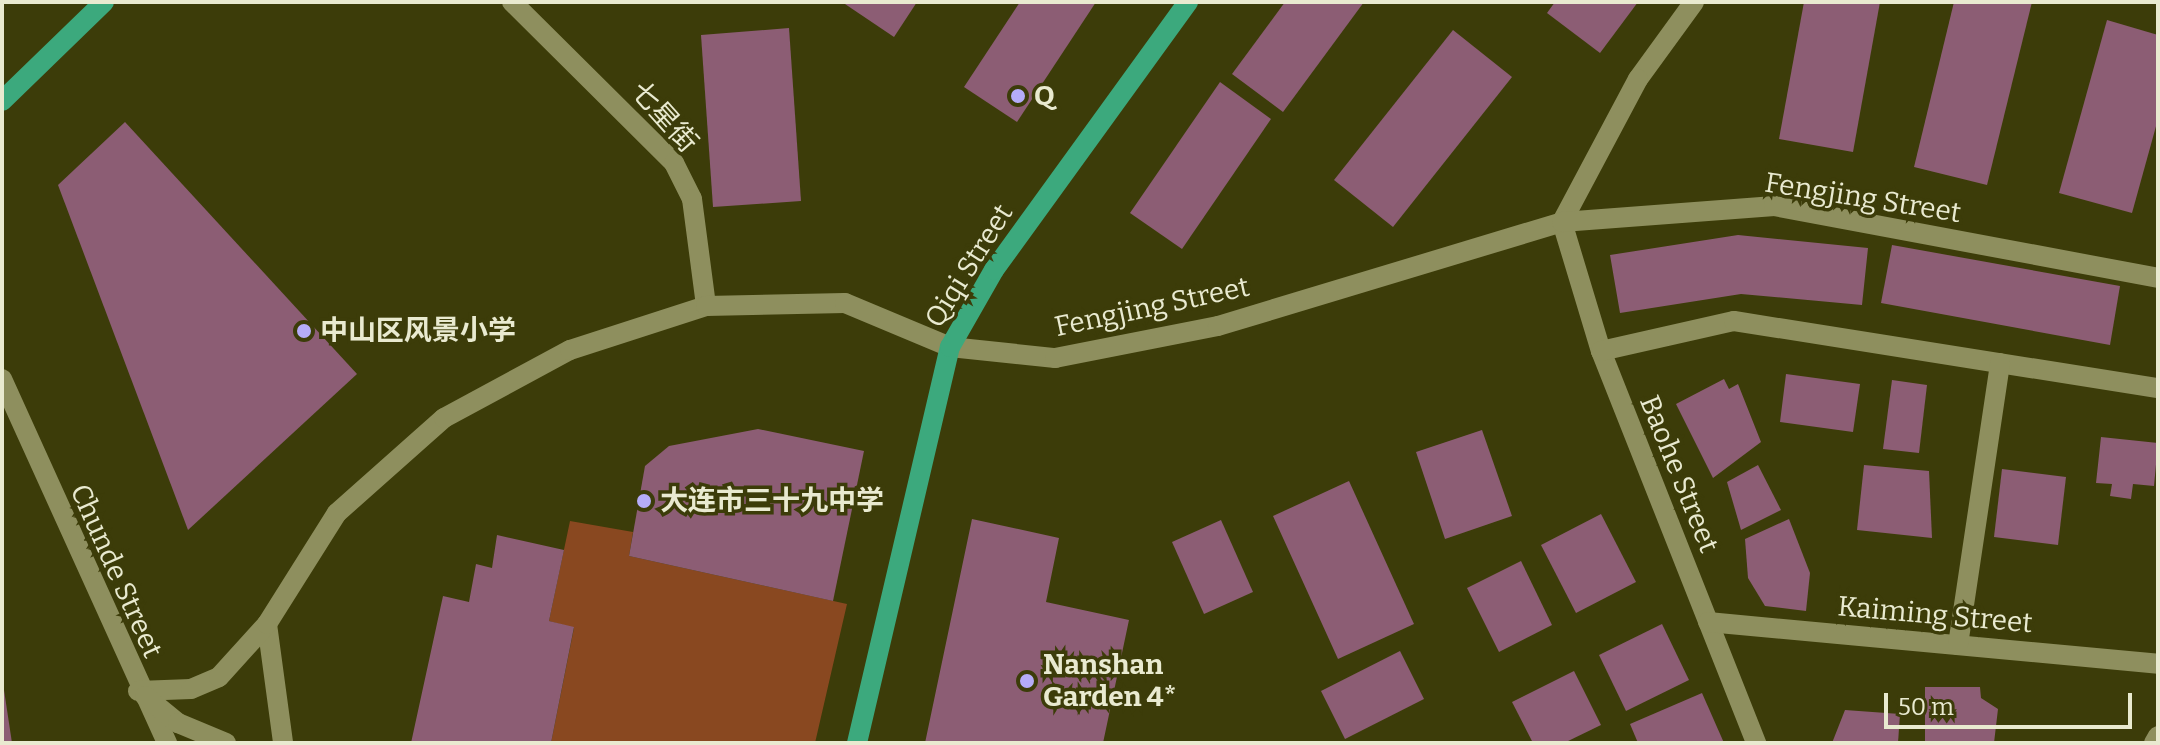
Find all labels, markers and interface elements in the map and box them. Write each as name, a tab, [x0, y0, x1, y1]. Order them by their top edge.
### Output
street label: 七星街	[623, 75, 705, 159]
place label: Q	[1034, 79, 1055, 113]
marker: Q	[1009, 87, 1027, 105]
street label: Fengjing Street	[1763, 166, 1963, 230]
street label: Qiqi Street	[918, 198, 1020, 334]
street label: Fengjing Street	[1052, 270, 1252, 344]
place label: 中山区风景小学	[320, 314, 516, 348]
marker: 中山区风景小学	[295, 322, 313, 340]
street label: Baohe Street	[1632, 391, 1726, 557]
street label: Chunde Street	[63, 479, 169, 663]
place label: 大连市三十九中学	[660, 484, 884, 518]
marker: 大连市三十九中学	[635, 492, 653, 510]
street label: Kaiming Street	[1836, 590, 2034, 640]
place label: Nanshan Garden 4*	[1043, 648, 1176, 714]
marker: Nanshan Garden 4*	[1018, 672, 1036, 690]
scale bar	[1888, 677, 2136, 727]
text: 50 m	[1898, 693, 1954, 721]

